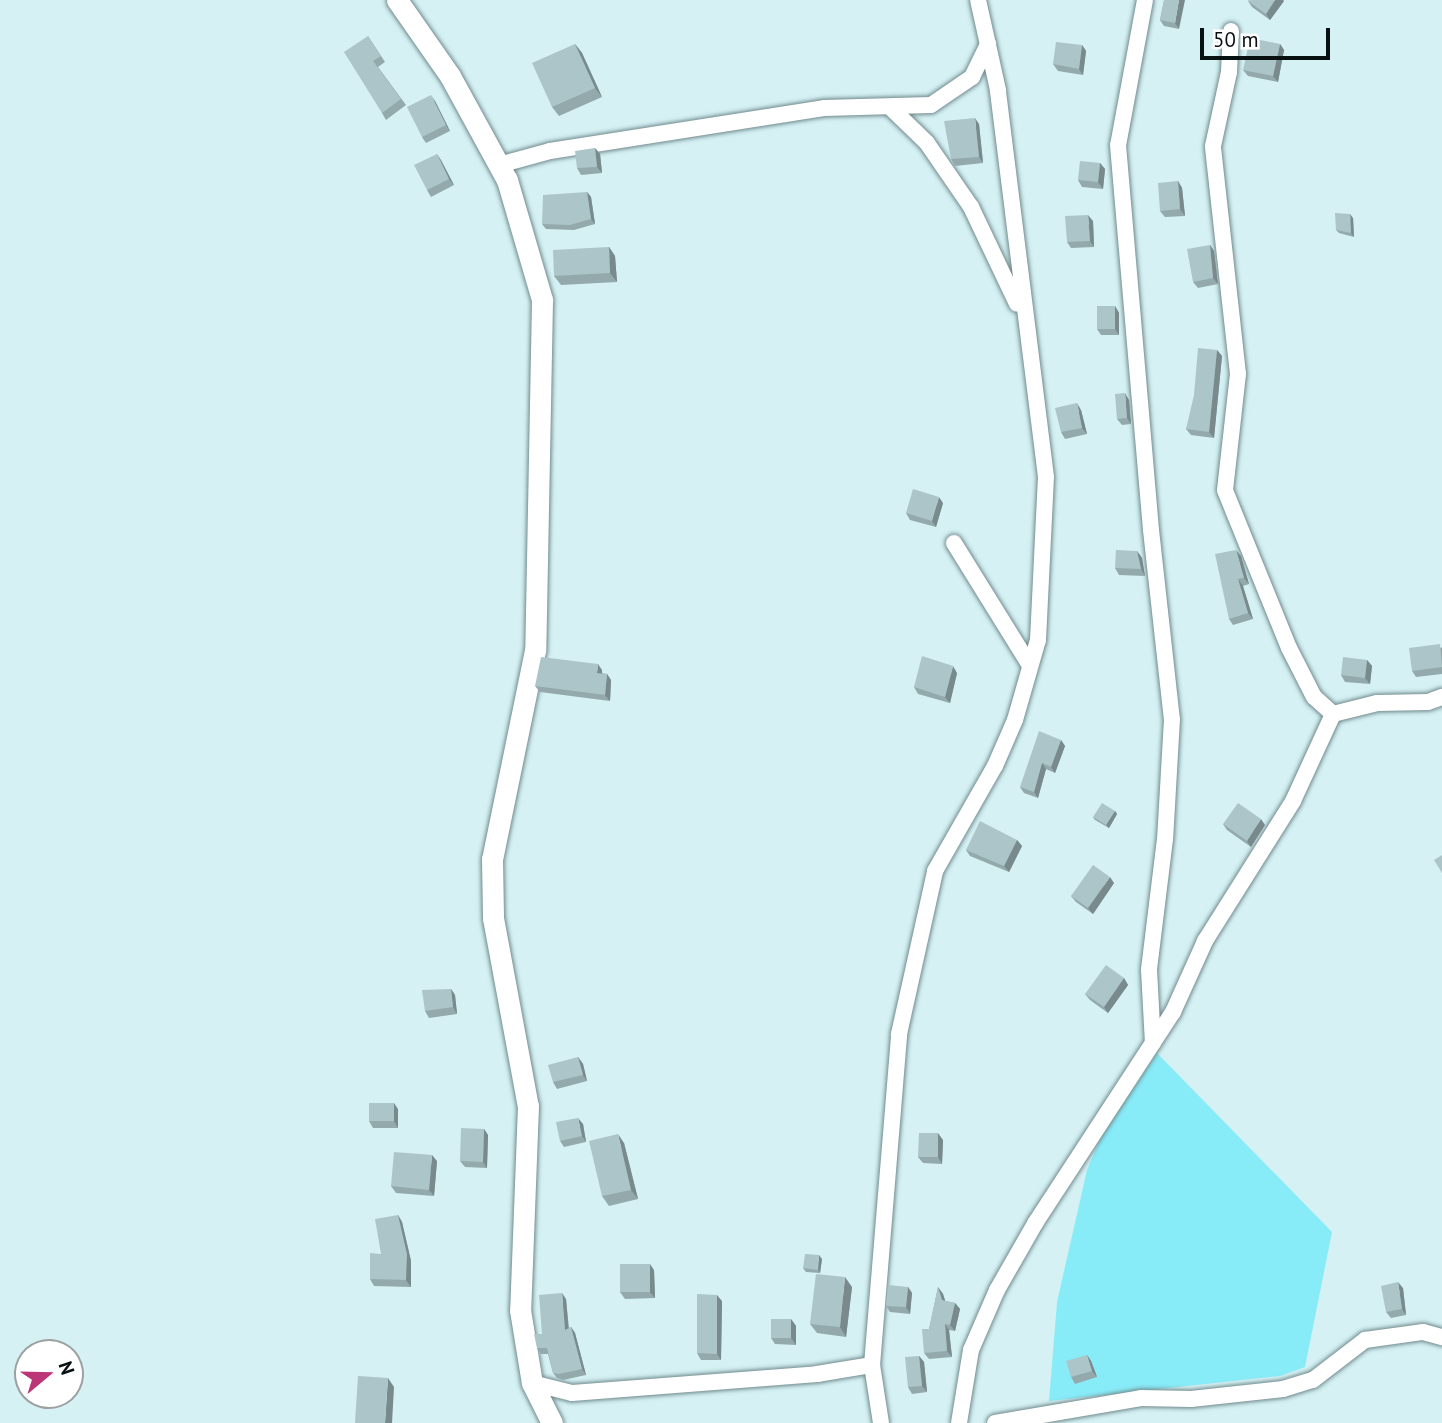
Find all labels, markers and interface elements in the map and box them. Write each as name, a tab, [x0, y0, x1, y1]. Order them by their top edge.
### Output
scale bar	[1204, 14, 1334, 58]
text: 50 m	[1213, 26, 1259, 53]
north arrow	[14, 1339, 84, 1409]
text: N	[54, 1358, 80, 1378]

